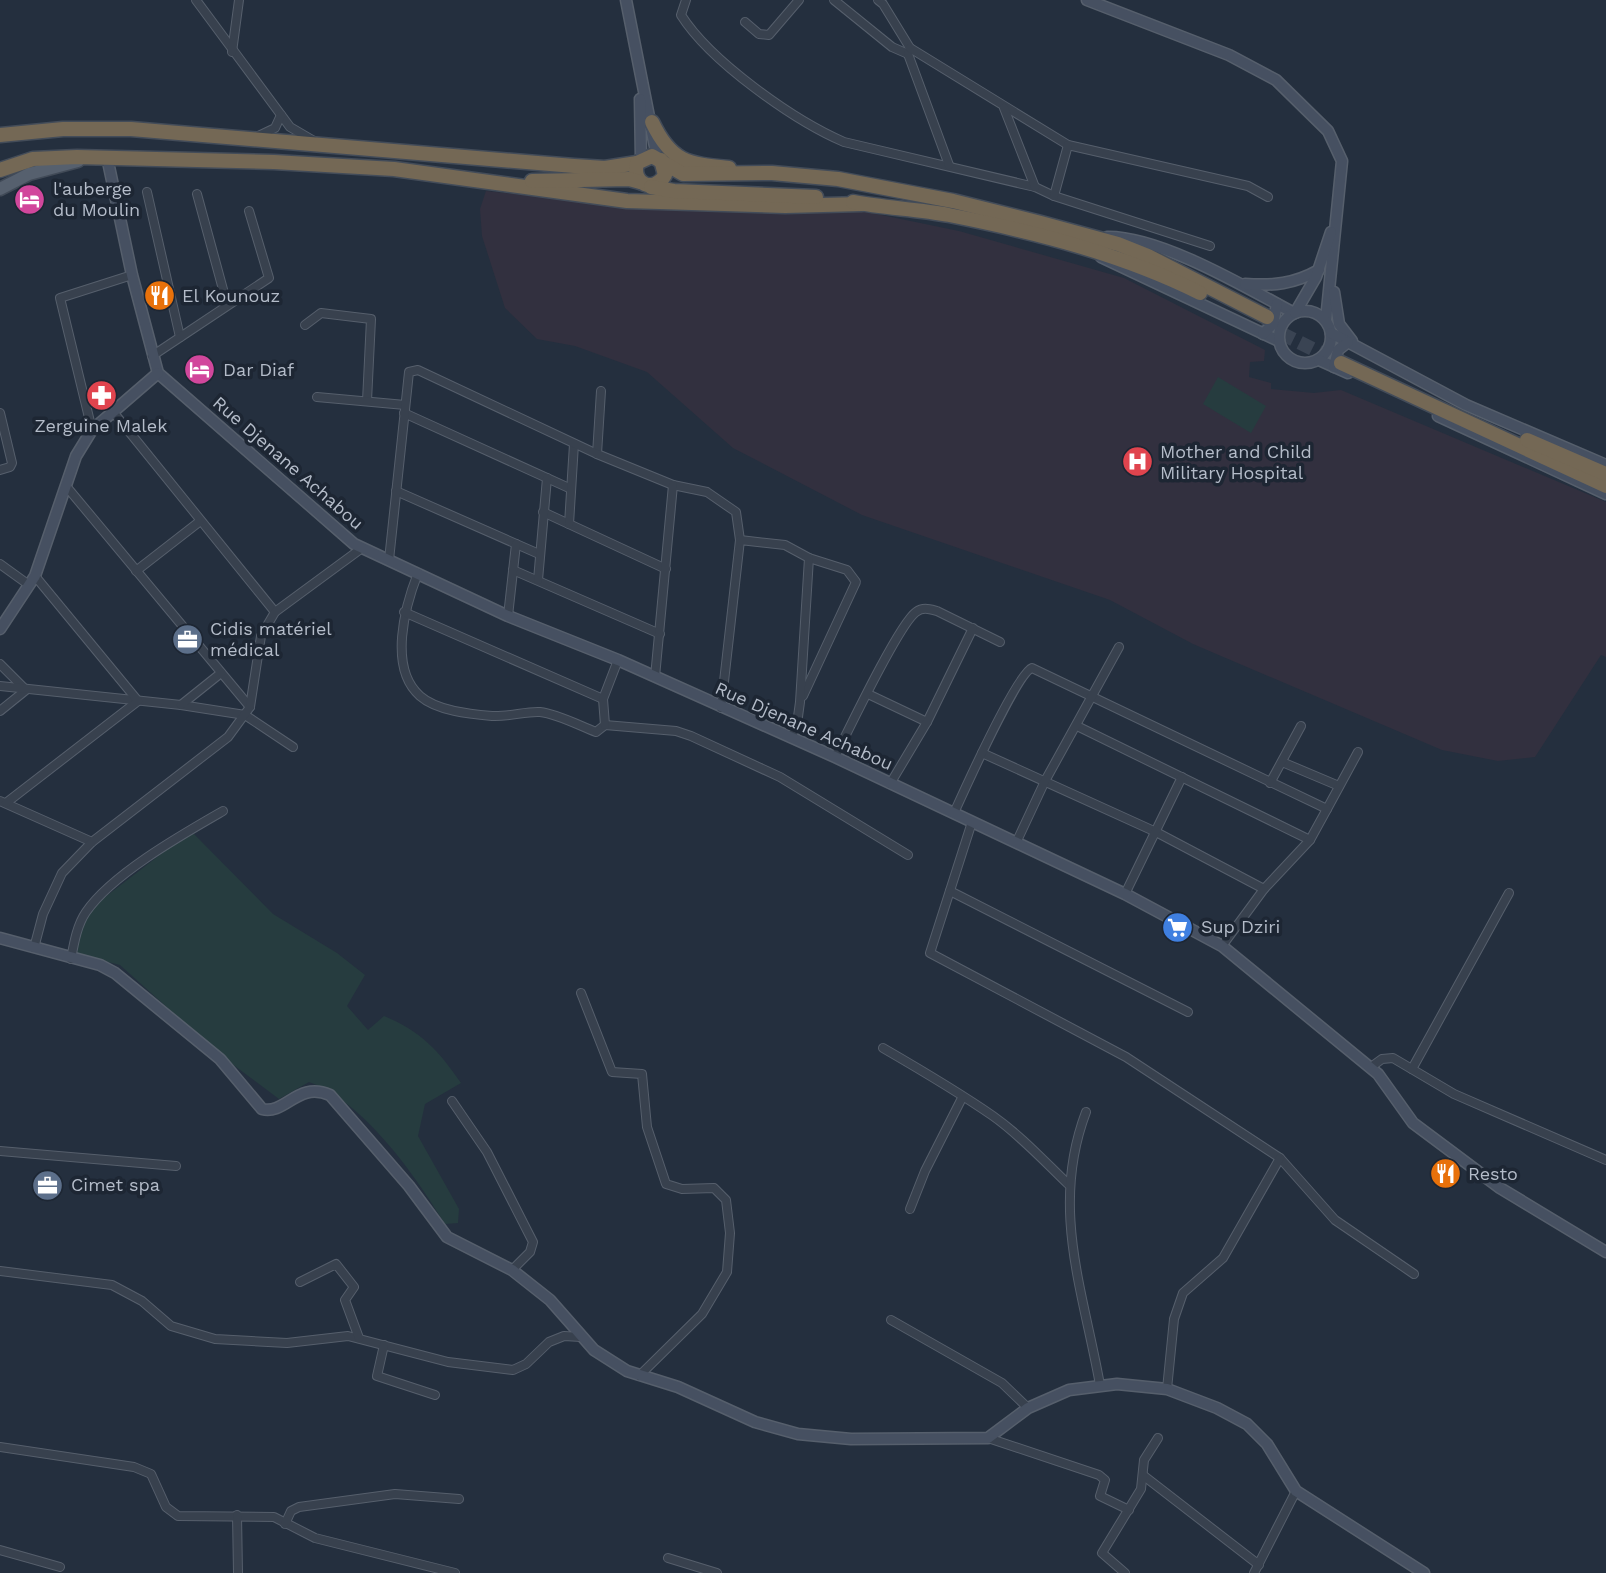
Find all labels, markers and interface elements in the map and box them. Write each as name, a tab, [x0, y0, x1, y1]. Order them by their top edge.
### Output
place label: l'auberge du Moulin	[53, 178, 140, 220]
hotel icon: l'auberge du Moulin	[13, 182, 47, 216]
restaurant icon: El Kounouz	[142, 279, 176, 313]
place label: El Kounouz	[182, 285, 280, 306]
hotel icon: Dar Diaf	[183, 353, 217, 387]
place label: Dar Diaf	[223, 359, 294, 380]
pharmacy icon: Zerguine Malek	[84, 378, 118, 412]
street label: Rue Djenane Achabou	[209, 392, 368, 534]
place label: Zerguine Malek	[35, 415, 167, 436]
place label: Mother and Child Military Hospital	[1160, 441, 1312, 483]
hospital icon: Mother and Child Military Hospital	[1120, 445, 1154, 479]
place label: Cidis matériel médical	[210, 618, 332, 660]
office icon: Cidis matériel médical	[170, 622, 204, 656]
street label: Rue Djenane Achabou	[712, 677, 896, 774]
supermarket icon: Sup Dziri	[1161, 910, 1195, 944]
place label: Sup Dziri	[1201, 916, 1280, 937]
restaurant icon: Resto	[1428, 1157, 1462, 1191]
place label: Resto	[1468, 1163, 1518, 1184]
office icon: Cimet spa	[31, 1168, 65, 1202]
place label: Cimet spa	[71, 1174, 160, 1195]

